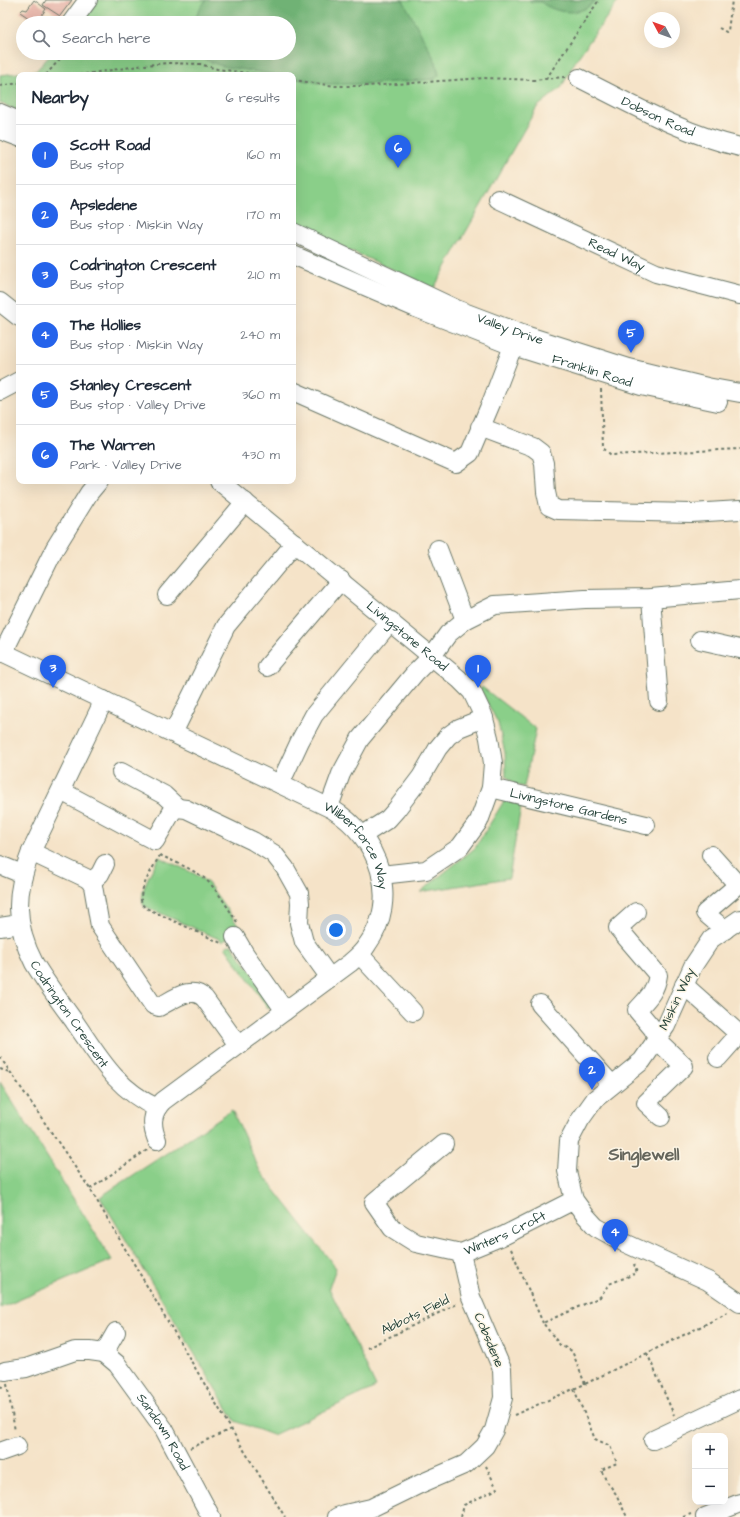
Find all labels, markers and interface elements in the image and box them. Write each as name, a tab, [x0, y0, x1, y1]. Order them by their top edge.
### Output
north arrow	[644, 12, 680, 48]
search box	[16, 16, 296, 60]
icon: search	[30, 27, 52, 49]
text: Search here	[62, 28, 151, 49]
text: Nearby	[32, 86, 89, 110]
text: 6 results	[225, 89, 280, 107]
street label: Dobson Road	[618, 92, 697, 141]
text: Scott Road	[70, 135, 150, 156]
pin: 6	[385, 135, 411, 168]
text: 1	[44, 146, 46, 164]
text: 160 m	[247, 146, 280, 164]
text: Bus stop	[70, 156, 124, 174]
text: Apsledene	[70, 195, 137, 216]
text: 2	[41, 206, 49, 224]
text: 170 m	[247, 206, 280, 224]
text: Bus stop · Miskin Way	[70, 216, 203, 234]
street label: Read Way	[585, 234, 648, 277]
text: Codrington Crescent	[70, 255, 216, 276]
text: 3	[42, 266, 48, 284]
text: 210 m	[247, 266, 280, 284]
text: Bus stop	[70, 276, 124, 294]
street label: Valley Drive	[474, 309, 546, 349]
text: The Hollies	[70, 315, 141, 336]
pin: 5	[618, 320, 644, 353]
text: 4	[41, 326, 49, 344]
text: 240 m	[240, 326, 280, 344]
text: Bus stop · Miskin Way	[70, 336, 203, 354]
street label: Franklin Road	[550, 350, 635, 392]
text: Stanley Crescent	[70, 375, 191, 396]
text: 5	[40, 386, 50, 404]
text: 360 m	[242, 386, 280, 404]
text: Bus stop · Valley Drive	[70, 396, 206, 414]
text: The Warren	[70, 435, 155, 456]
text: 6	[41, 446, 49, 464]
text: 430 m	[241, 446, 280, 464]
text: Park · Valley Drive	[70, 456, 182, 474]
street label: Livingstone Road	[363, 597, 452, 675]
pin: 3	[40, 655, 66, 688]
pin: 1	[465, 655, 491, 688]
street label: Livingstone Gardens	[508, 784, 630, 829]
street label: Wilberforce Way	[321, 797, 392, 890]
your location	[326, 920, 346, 940]
street label: Codrington Crescent	[26, 957, 113, 1072]
street label: Miskin Way	[655, 965, 700, 1034]
pin: 2	[579, 1057, 605, 1090]
district label: Singlewell	[608, 1143, 680, 1168]
street label: Winters Croft	[461, 1206, 550, 1260]
pin: 4	[602, 1219, 628, 1252]
street label: Abbots Field	[378, 1291, 452, 1339]
street label: Cobsdene	[469, 1310, 509, 1370]
street label: Sandown Road	[132, 1390, 194, 1474]
map controls	[692, 1433, 728, 1505]
button: +	[692, 1433, 728, 1469]
button: −	[692, 1469, 728, 1505]

